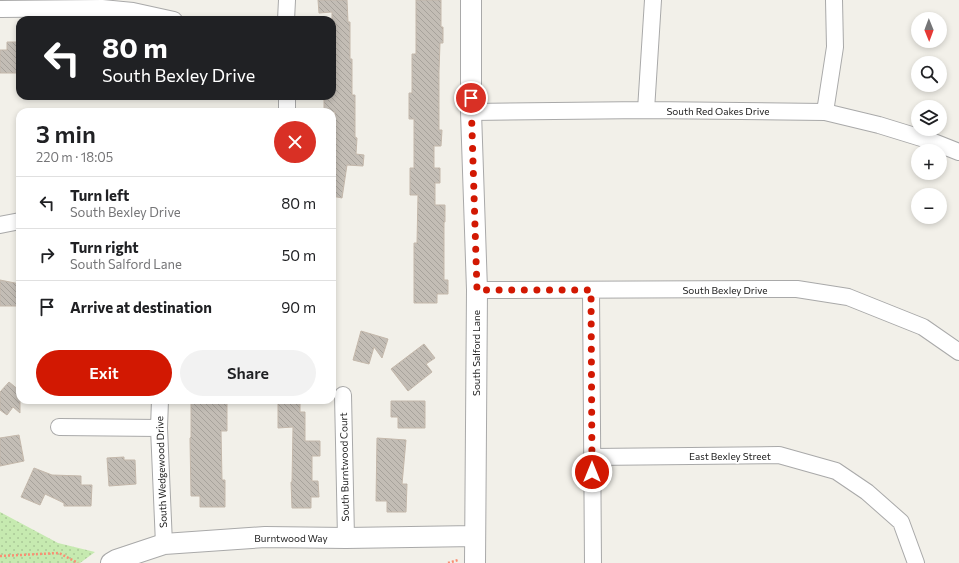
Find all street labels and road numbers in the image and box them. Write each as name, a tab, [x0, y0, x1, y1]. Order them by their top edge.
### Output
street label: South Red Oakes Drive	[666, 105, 770, 117]
street label: South Bexley Drive	[682, 284, 768, 296]
street label: South Salford Lane	[470, 310, 482, 396]
street label: South Burntwood Court	[337, 412, 351, 522]
street label: South Wedgewood Drive	[153, 416, 169, 528]
street label: East Bexley Street	[689, 450, 771, 462]
street label: Burntwood Way	[254, 532, 328, 544]

